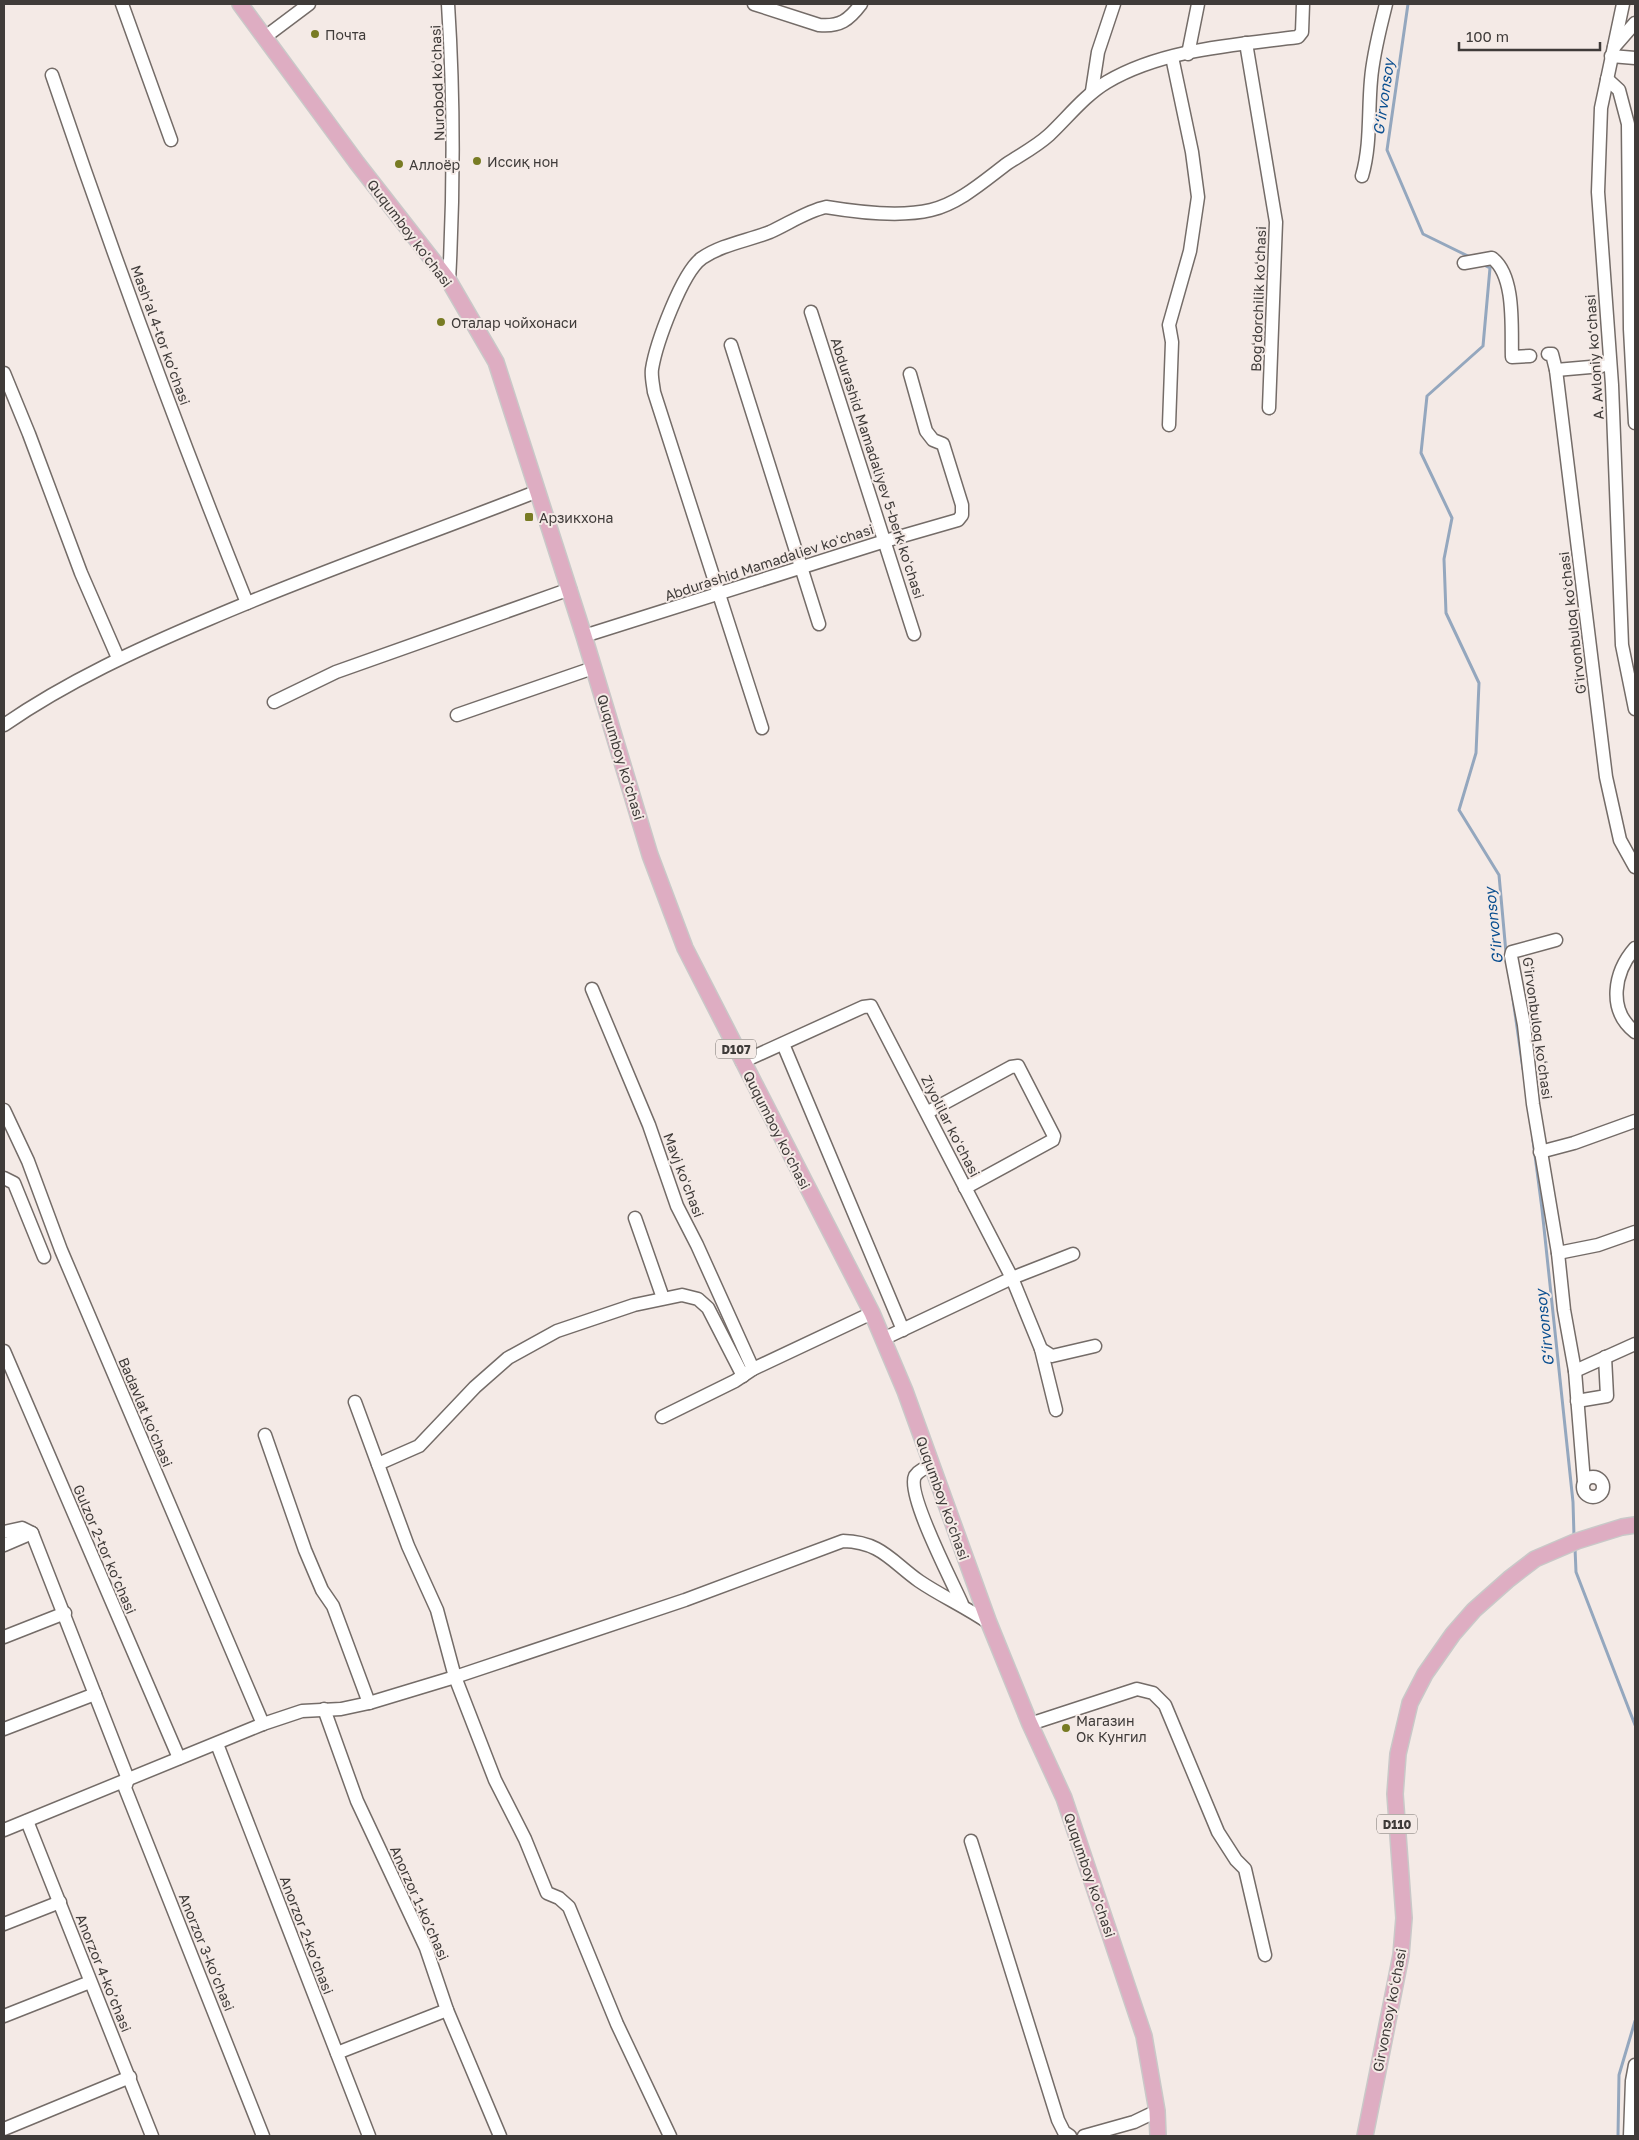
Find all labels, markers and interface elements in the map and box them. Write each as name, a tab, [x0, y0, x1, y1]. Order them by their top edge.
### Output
scale bar	[1459, 20, 1600, 52]
street label: Nurobod koʻchasi	[426, 25, 448, 141]
place label: Почта	[325, 26, 366, 43]
text: 100 m	[1466, 27, 1509, 45]
marker: Почта	[309, 28, 321, 40]
water label: G‘irvonsoy	[1369, 55, 1399, 136]
place label: Иссиқ нон	[487, 153, 559, 170]
marker: Иссиқ нон	[471, 155, 483, 167]
place label: Аллоёр	[409, 156, 460, 173]
marker: Аллоёр	[393, 158, 405, 170]
street label: Ququmboy ko'chasi	[364, 176, 456, 290]
street label: Bogʻdorchilik koʻchasi	[1247, 226, 1269, 372]
street label: Mashʼal 4-tor koʼchasi	[128, 263, 194, 407]
street label: A. Avloniy ko‘chasi	[1581, 294, 1607, 420]
place label: Оталар чойхонаси	[451, 314, 577, 331]
marker: Оталар чойхонаси	[435, 316, 447, 328]
street label: Abdurashid Mamadaliyev 5-berk koʻchasi	[828, 335, 928, 601]
place label: Арзикхона	[539, 509, 613, 526]
marker: Арзикхона	[523, 511, 535, 523]
street label: Abdurashid Mamadaliev koʻchasi	[662, 520, 876, 604]
street label: Gʻirvonbuloq koʻchasi	[1555, 551, 1589, 695]
street label: Ququmboy ko'chasi	[594, 692, 648, 822]
water label: G‘irvonsoy	[1480, 884, 1507, 965]
street label: Gʻirvonbuloq koʻchasi	[1520, 956, 1556, 1100]
road number: D107	[716, 1040, 756, 1058]
street label: Ququmboy ko'chasi	[740, 1068, 814, 1192]
street label: Ziyolilar koʻchasi	[918, 1072, 984, 1180]
street label: Mavj koʻchasi	[660, 1130, 708, 1220]
water label: G‘irvonsoy	[1531, 1286, 1558, 1367]
street label: Badavlat koʻchasi	[115, 1355, 177, 1469]
street label: Ququmboy ko'chasi	[913, 1434, 973, 1562]
street label: Gulzor 2-tor koʼchasi	[70, 1482, 140, 1616]
place label: Магазин Ок Кунгил	[1076, 1712, 1147, 1745]
marker: Магазин Ок Кунгил	[1060, 1722, 1072, 1734]
street label: Ququmboy ko'chasi	[1061, 1811, 1119, 1939]
road number: D110	[1377, 1815, 1417, 1834]
street label: Аnorzor 1-koʼchasi	[387, 1843, 453, 1963]
street label: Аnorzor 2-koʼchasi	[277, 1874, 337, 1996]
street label: Аnorzor 3-koʼchasi	[176, 1891, 238, 2013]
street label: Аnorzor 4-koʼchasi	[73, 1912, 135, 2034]
street label: Girvonsoy koʻchasi	[1369, 1947, 1409, 2073]

